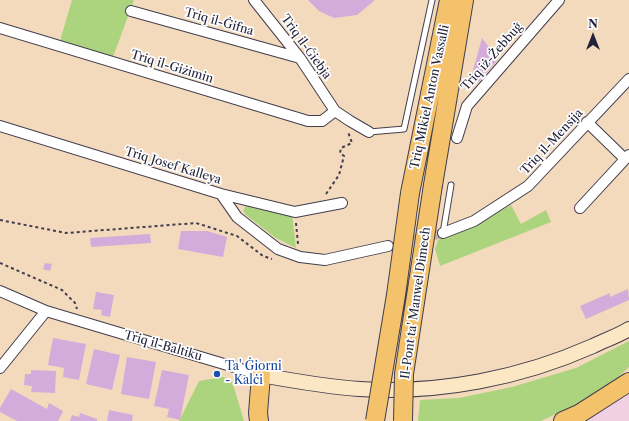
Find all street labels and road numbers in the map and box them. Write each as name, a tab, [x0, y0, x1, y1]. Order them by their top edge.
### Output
street label: Triq il-Ġifna	[183, 5, 255, 39]
street label: Triq il-Ǵiebja	[278, 12, 334, 82]
street label: Triq iż-Żebbuġ	[458, 20, 526, 94]
street label: Triq Mikiel Anton Vassalli	[408, 23, 452, 171]
street label: Triq il-Giżimin	[129, 48, 215, 86]
street label: Triq il-Mensija	[518, 106, 586, 178]
street label: Triq Josef Kalleya	[123, 144, 223, 188]
street label: Il-Pont ta' Manwel Dimech	[398, 226, 434, 380]
street label: Triq il-Baltiku	[122, 328, 204, 364]

